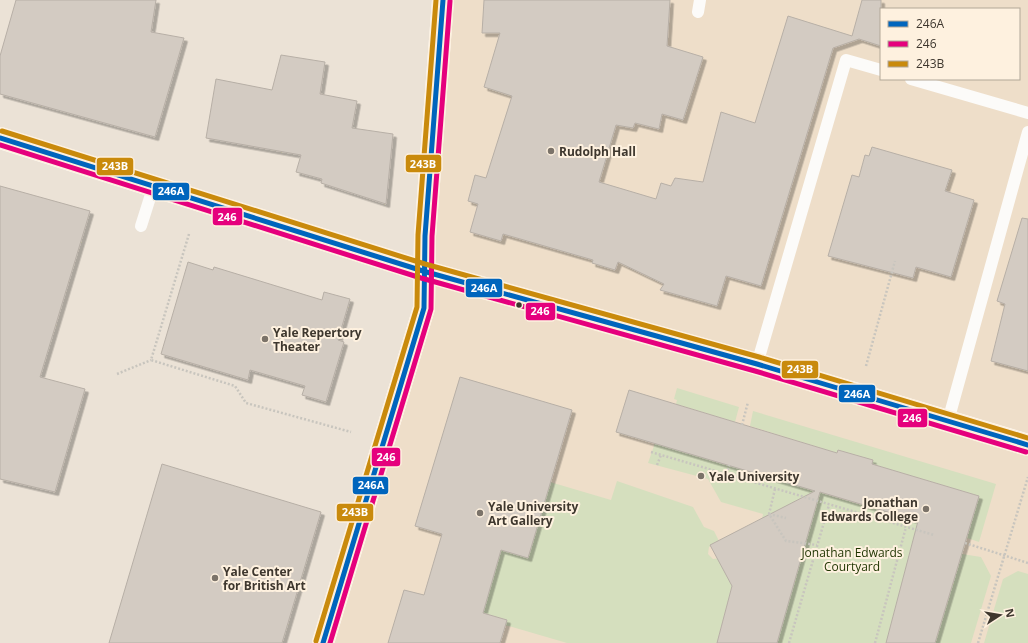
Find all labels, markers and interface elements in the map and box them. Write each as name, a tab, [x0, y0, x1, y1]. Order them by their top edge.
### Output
legend	[880, 8, 1020, 80]
text: 246A	[916, 15, 945, 32]
text: 246	[916, 35, 937, 52]
text: 243B	[916, 55, 945, 72]
place label: Rudolph Hall	[559, 143, 636, 160]
marker: Rudolph Hall	[546, 146, 556, 156]
line badge: 243B	[405, 154, 442, 173]
text: 243B	[410, 156, 436, 171]
line badge: 243B	[96, 157, 134, 176]
text: 243B	[102, 158, 128, 173]
line badge: 246A	[152, 182, 190, 201]
text: 246A	[158, 183, 185, 198]
line badge: 246	[212, 207, 243, 226]
text: 246	[218, 209, 236, 224]
line badge: 246A	[465, 278, 503, 298]
text: 246A	[471, 280, 498, 295]
unlabelled marker	[514, 300, 524, 310]
line badge: 246	[525, 302, 556, 321]
text: 246	[531, 303, 549, 318]
place label: Yale Repertory Theater	[273, 324, 362, 355]
marker: Yale Repertory Theater	[260, 334, 270, 344]
line badge: 243B	[781, 360, 819, 379]
text: 243B	[787, 361, 813, 376]
line badge: 246A	[838, 384, 876, 403]
text: 246A	[844, 386, 871, 401]
line badge: 246	[897, 408, 928, 428]
text: 246	[903, 410, 921, 425]
line badge: 246	[371, 447, 401, 467]
text: 246	[377, 449, 395, 464]
place label: Yale University	[709, 468, 799, 485]
marker: Yale University	[696, 471, 706, 481]
line badge: 246A	[352, 476, 389, 495]
text: 246A	[358, 477, 385, 492]
place label: Jonathan Edwards College	[821, 494, 918, 525]
place label: Yale University Art Gallery	[488, 498, 578, 529]
line badge: 243B	[336, 503, 374, 522]
text: 243B	[342, 504, 368, 519]
marker: Jonathan Edwards College	[921, 504, 931, 514]
marker: Yale University Art Gallery	[475, 508, 485, 518]
park label: Jonathan Edwards Courtyard	[800, 544, 903, 575]
place label: Yale Center for British Art	[223, 563, 306, 594]
marker: Yale Center for British Art	[210, 573, 220, 583]
north arrow	[980, 595, 1020, 635]
text: N	[1002, 607, 1019, 619]

